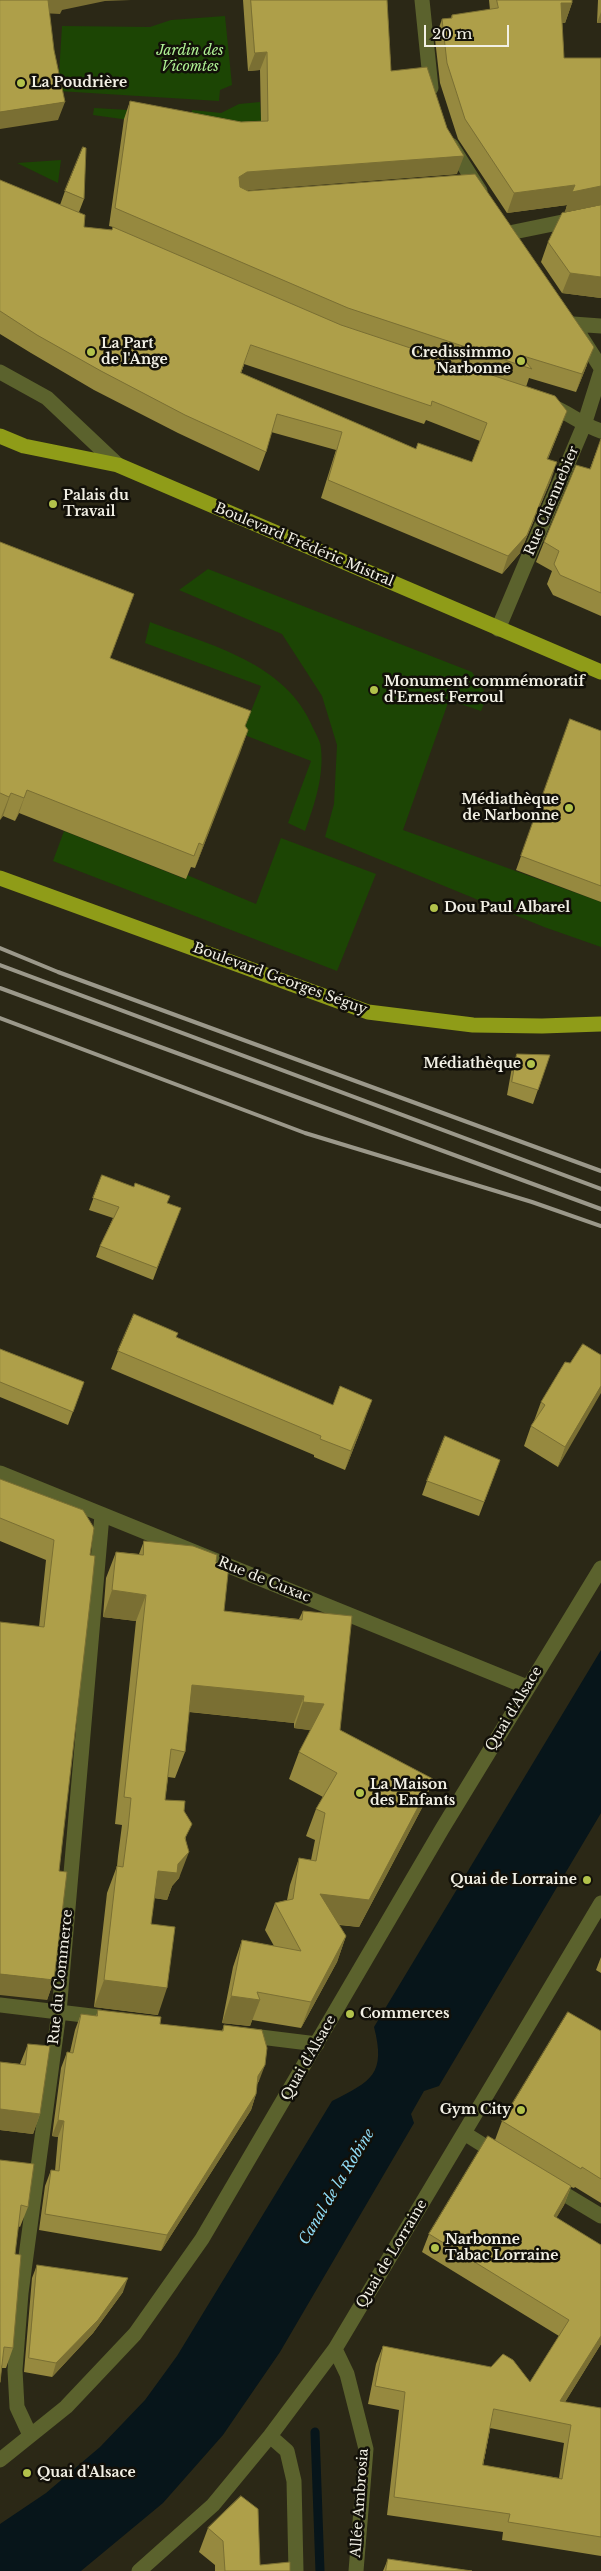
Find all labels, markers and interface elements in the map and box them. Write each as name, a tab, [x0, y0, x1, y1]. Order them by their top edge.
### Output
scale bar	[426, 15, 511, 47]
text: 20 m	[432, 24, 472, 43]
park label: Jardin des Vicomtes	[156, 43, 224, 75]
place label: La Poudrière	[31, 75, 127, 91]
marker: La Poudrière	[15, 77, 27, 89]
place label: La Part de l'Ange	[101, 336, 168, 368]
place label: Credissimmo Narbonne	[411, 345, 511, 378]
marker: La Part de l'Ange	[85, 346, 97, 358]
marker: Credissimmo Narbonne	[515, 355, 527, 367]
street label: Rue Chennebier	[521, 444, 583, 558]
place label: Palais du Travail	[63, 488, 129, 520]
marker: Palais du Travail	[47, 498, 59, 510]
street label: Boulevard Frédéric Mistral	[212, 500, 396, 590]
place label: Monument commémoratif d'Ernest Ferroul	[384, 674, 585, 706]
marker: Monument commémoratif d'Ernest Ferroul	[368, 684, 380, 696]
place label: Médiathèque de Narbonne	[461, 792, 559, 824]
marker: Médiathèque de Narbonne	[563, 802, 575, 814]
place label: Dou Paul Albarel	[444, 900, 570, 916]
marker: Dou Paul Albarel	[428, 902, 440, 914]
street label: Boulevard Georges Séguy	[191, 940, 369, 1018]
place label: Médiathèque	[423, 1056, 521, 1072]
marker: Médiathèque	[525, 1058, 537, 1070]
street label: Rue de Cuxac	[215, 1554, 313, 1606]
street label: Quai d'Alsace	[482, 1664, 546, 1754]
place label: La Maison des Enfants	[370, 1777, 455, 1810]
marker: La Maison des Enfants	[354, 1787, 366, 1799]
place label: Quai de Lorraine	[450, 1872, 577, 1888]
marker: Quai de Lorraine	[581, 1874, 593, 1886]
street label: Rue du Commerce	[46, 1909, 76, 2045]
place label: Commerces	[360, 2006, 449, 2022]
marker: Commerces	[344, 2008, 356, 2020]
street label: Quai d'Alsace	[278, 2012, 340, 2104]
place label: Gym City	[440, 2102, 511, 2118]
marker: Gym City	[515, 2104, 527, 2116]
water label: Canal de la Robine	[295, 2126, 379, 2248]
street label: Quai de Lorraine	[353, 2197, 431, 2311]
place label: Narbonne Tabac Lorraine	[445, 2232, 558, 2264]
marker: Narbonne Tabac Lorraine	[429, 2242, 441, 2254]
street label: Allée Ambrosia	[348, 2448, 372, 2558]
place label: Quai d'Alsace	[37, 2465, 136, 2481]
marker: Quai d'Alsace	[21, 2467, 33, 2479]

